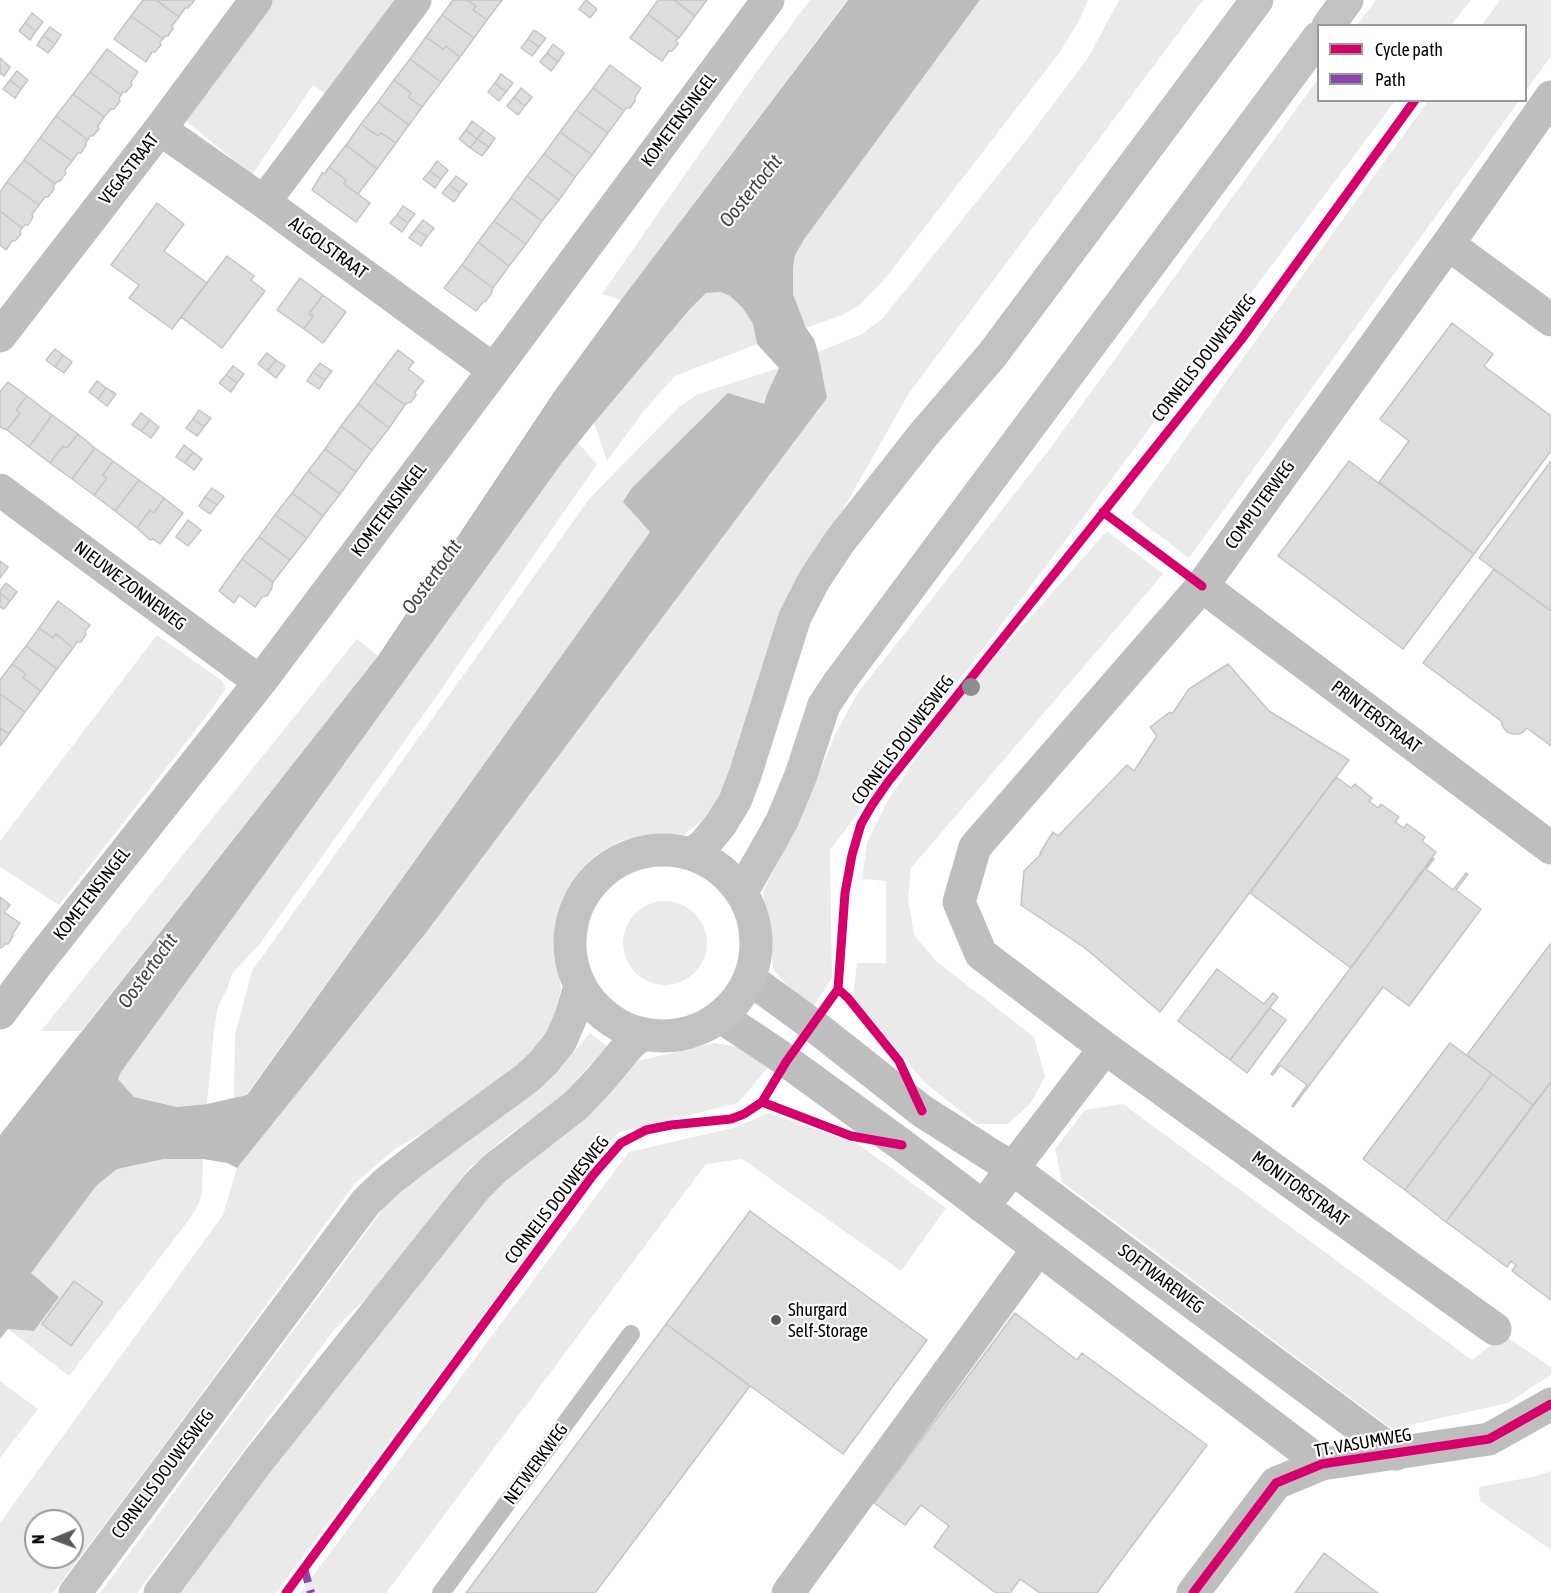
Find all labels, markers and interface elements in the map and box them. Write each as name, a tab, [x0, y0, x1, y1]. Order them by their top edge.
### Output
legend	[1317, 24, 1527, 102]
text: Cycle path	[1375, 39, 1443, 60]
street label: KOMETENSINGEL	[637, 69, 721, 171]
text: Path	[1375, 69, 1406, 90]
street label: VEGASTRAAT	[95, 129, 163, 209]
water label: Oostertocht	[715, 150, 787, 232]
street label: ALGOLSTRAAT	[285, 212, 371, 284]
street label: CORNELIS DOUWESWEG	[1147, 290, 1261, 426]
street label: COMPUTERWEG	[1221, 456, 1299, 554]
street label: KOMETENSINGEL	[347, 459, 431, 561]
water label: Oostertocht	[397, 535, 467, 619]
street label: NIEUWE ZONNEWEG	[70, 537, 190, 635]
street label: CORNELIS DOUWESWEG	[847, 671, 959, 809]
street label: PRINTERSTRAAT	[1327, 676, 1425, 758]
street label: KOMETENSINGEL	[49, 843, 135, 945]
water label: Oostertocht	[113, 929, 183, 1013]
street label: CORNELIS DOUWESWEG	[500, 1132, 614, 1268]
street label: MONITORSTRAAT	[1247, 1147, 1353, 1231]
street label: SOFTWAREWEG	[1114, 1240, 1208, 1318]
place label: Shurgard Self-Storage	[788, 1299, 868, 1342]
marker: Shurgard Self-Storage	[769, 1313, 783, 1327]
street label: CORNELIS DOUWESWEG	[107, 1405, 219, 1543]
street label: NETWERKWEG	[499, 1419, 573, 1509]
street label: TT. VASUMWEG	[1313, 1424, 1413, 1462]
north arrow	[24, 1509, 84, 1569]
text: N	[29, 1534, 47, 1544]

